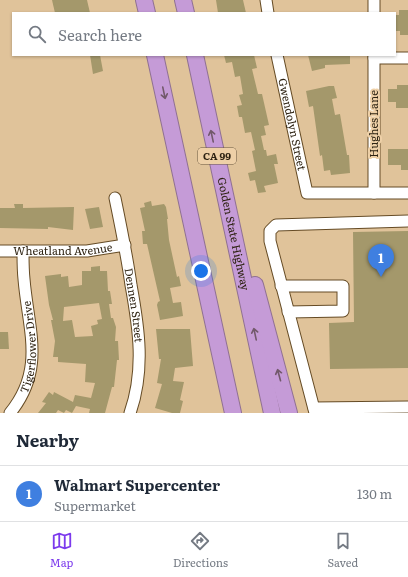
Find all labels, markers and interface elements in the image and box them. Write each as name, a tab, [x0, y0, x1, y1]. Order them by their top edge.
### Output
search box	[12, 12, 396, 56]
icon: search	[26, 23, 48, 45]
text: Search here	[58, 23, 142, 46]
street label: Gwendolyn Street	[275, 77, 311, 172]
one-way arrow	[160, 86, 168, 99]
street label: Hughes Lane	[365, 90, 381, 158]
one-way arrow	[208, 130, 216, 143]
road number: CA 99	[198, 148, 236, 164]
street label: Golden State Highway	[215, 176, 255, 292]
street label: Wheatland Avenue	[13, 238, 114, 258]
pin: 1	[368, 244, 394, 277]
your location	[191, 261, 211, 281]
street label: Dennen Street	[122, 267, 148, 344]
street label: Tigerflower Drive	[15, 300, 39, 395]
one-way arrow	[251, 328, 259, 341]
one-way arrow	[275, 369, 282, 382]
text: Nearby	[16, 427, 79, 452]
text: Walmart Supercenter	[54, 473, 220, 496]
text: 1	[26, 484, 32, 503]
text: 130 m	[357, 484, 392, 503]
text: Supermarket	[54, 496, 136, 515]
tab: Map	[50, 530, 73, 570]
tab: Directions	[173, 530, 228, 570]
tab: Saved	[328, 530, 358, 570]

